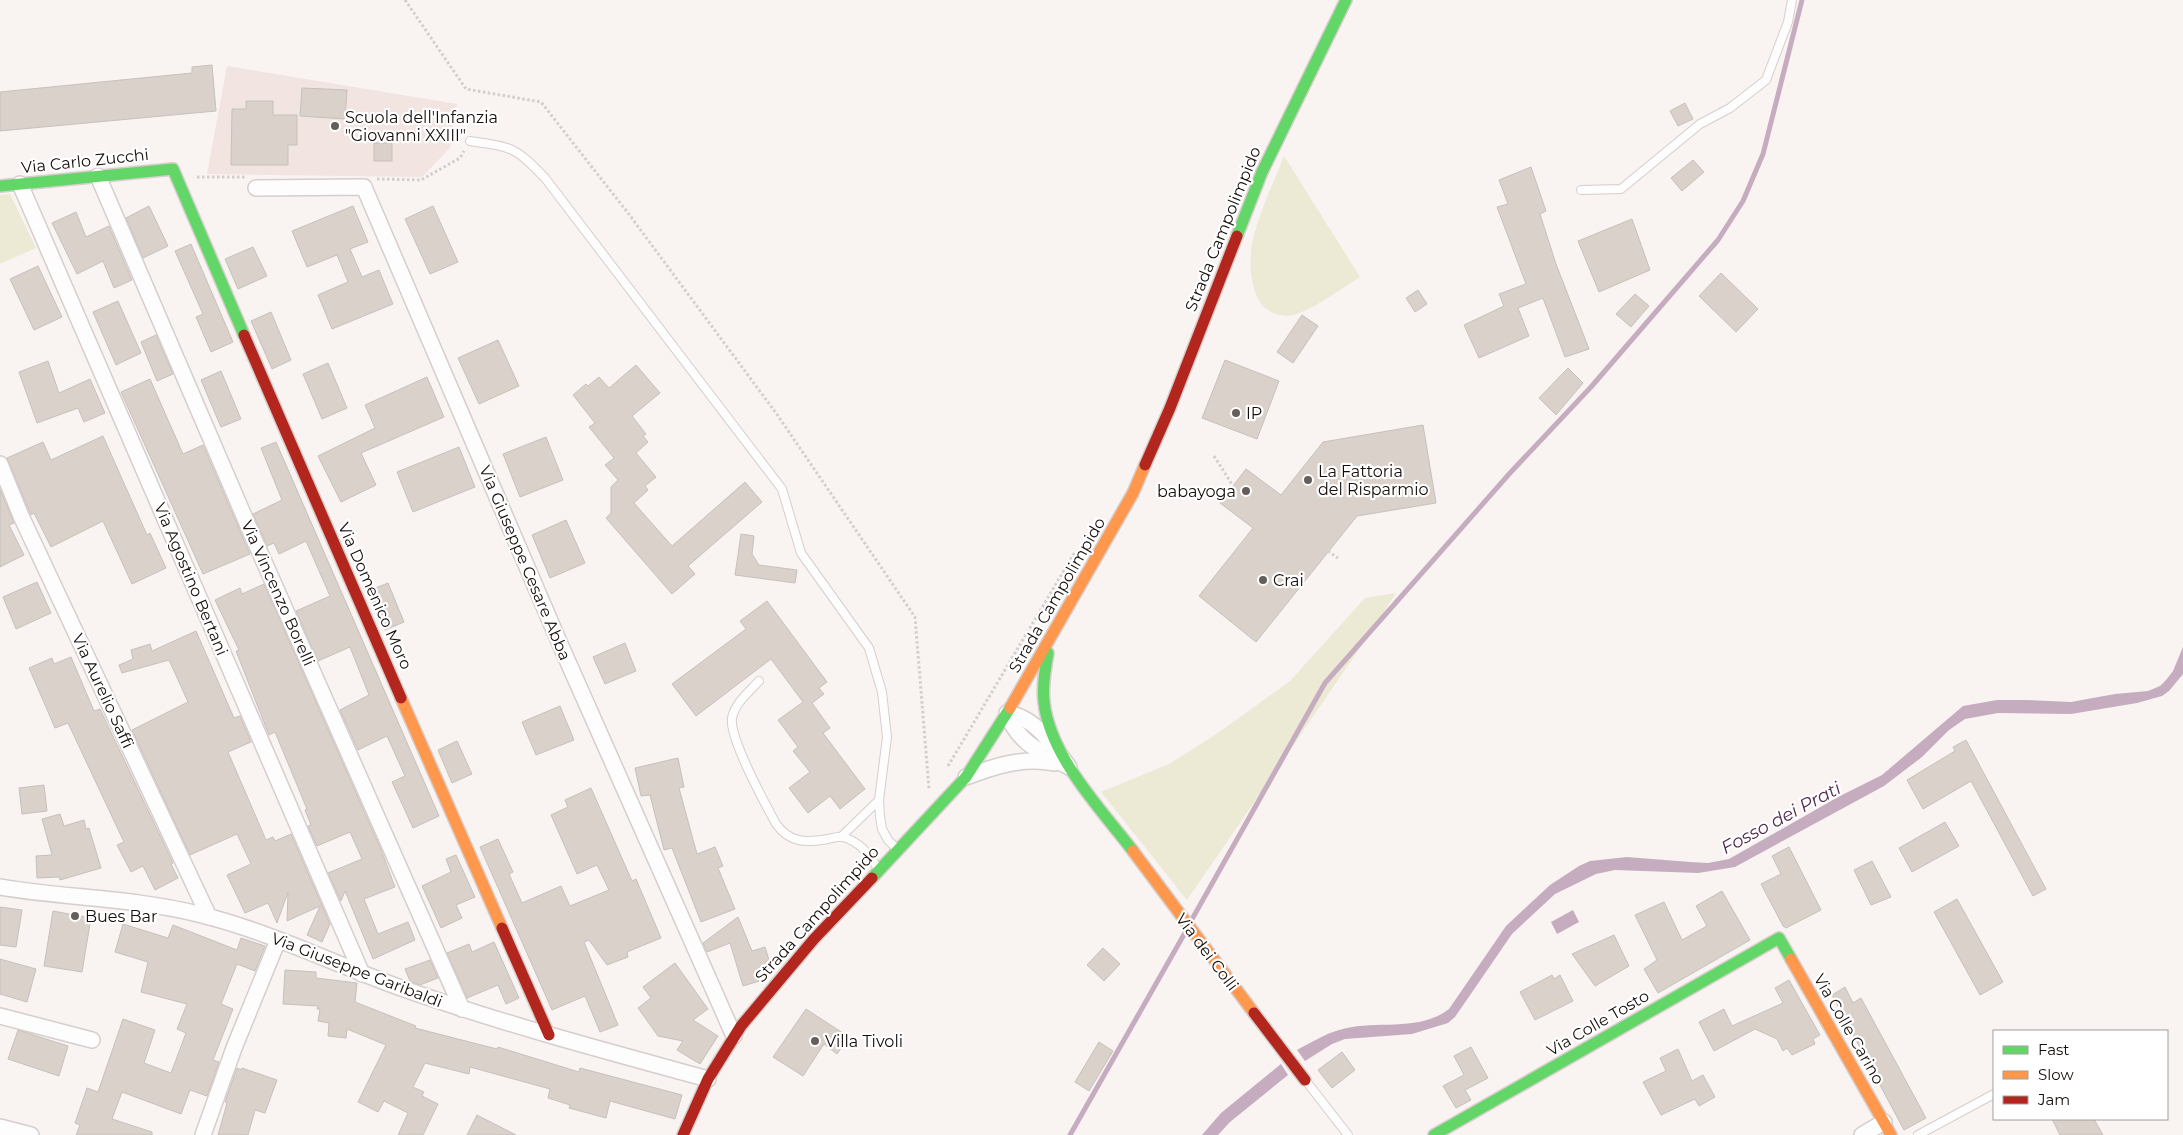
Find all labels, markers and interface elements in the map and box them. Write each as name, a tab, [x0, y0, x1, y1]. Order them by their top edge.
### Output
place label: Scuola dell'Infanzia "Giovanni XXIII"	[345, 108, 498, 145]
marker: Scuola dell'Infanzia "Giovanni XXIII"	[329, 120, 341, 132]
street label: Strada Campolimpido	[1181, 144, 1265, 314]
street label: Via Carlo Zucchi	[20, 145, 150, 177]
place label: IP	[1246, 404, 1262, 423]
marker: IP	[1230, 407, 1242, 419]
place label: La Fattoria del Risparmio	[1318, 462, 1429, 499]
street label: Via Giuseppe Cesare Abba	[475, 463, 575, 663]
marker: La Fattoria del Risparmio	[1302, 474, 1314, 486]
place label: babayoga	[1157, 482, 1236, 501]
marker: babayoga	[1240, 485, 1252, 497]
street label: Via Agostino Bertani	[150, 500, 232, 658]
street label: Strada Campolimpido	[1005, 514, 1109, 676]
street label: Via Vincenzo Borelli	[237, 517, 319, 669]
street label: Via Domenico Moro	[334, 520, 416, 672]
place label: Crai	[1273, 571, 1304, 590]
marker: Crai	[1257, 574, 1269, 586]
street label: Via Aurelio Saffi	[68, 631, 138, 751]
water label: Fosso dei Prati	[1717, 777, 1845, 859]
street label: Strada Campolimpido	[751, 842, 883, 986]
place label: Bues Bar	[85, 907, 157, 926]
marker: Bues Bar	[69, 910, 81, 922]
street label: Via dei Colli	[1172, 910, 1242, 994]
street label: Via Giuseppe Garibaldi	[269, 929, 445, 1011]
street label: Via Colle Carino	[1810, 970, 1888, 1088]
street label: Via Colle Tosto	[1544, 986, 1652, 1060]
legend	[1993, 1030, 2168, 1120]
place label: Villa Tivoli	[825, 1032, 903, 1051]
marker: Villa Tivoli	[809, 1035, 821, 1047]
text: Fast	[2038, 1040, 2069, 1059]
text: Slow	[2038, 1065, 2074, 1084]
text: Jam	[2037, 1090, 2070, 1109]

